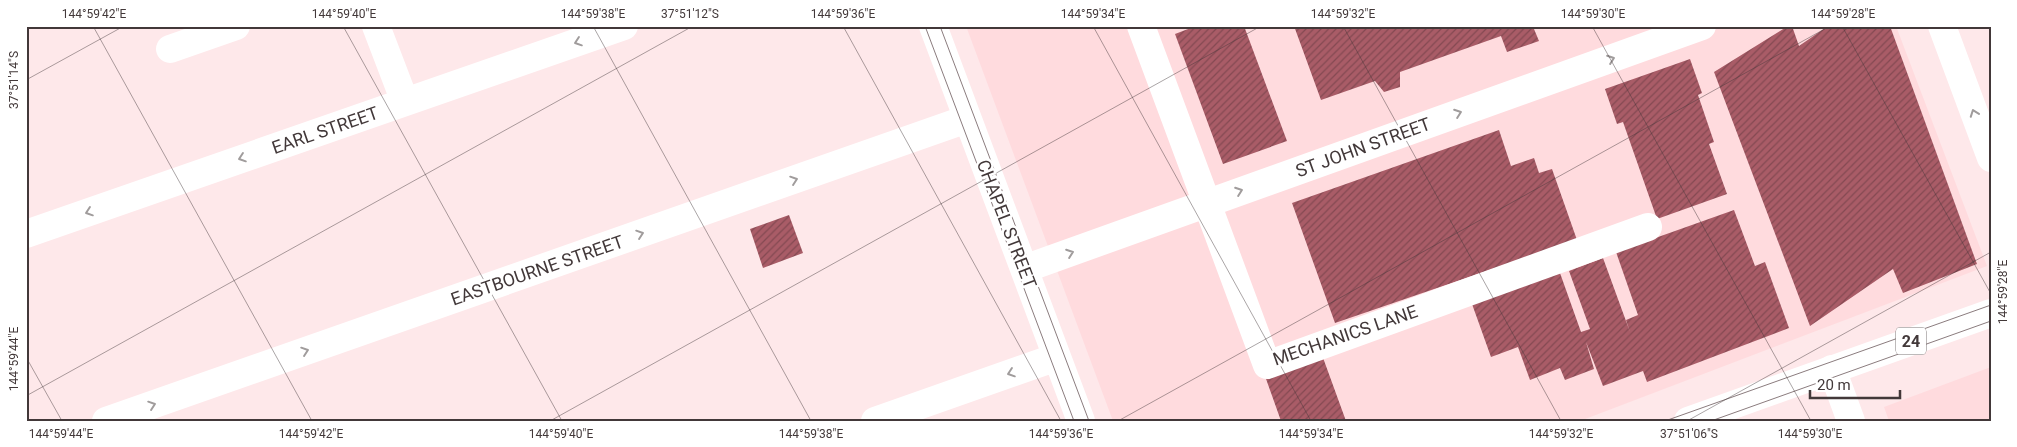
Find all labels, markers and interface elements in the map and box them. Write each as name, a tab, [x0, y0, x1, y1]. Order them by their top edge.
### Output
text: 144°59'42"E	[62, 7, 126, 21]
text: 144°59'40"E	[312, 7, 376, 21]
text: 144°59'38"E	[561, 7, 625, 21]
text: 37°51'12"S	[661, 7, 719, 21]
text: 144°59'36"E	[811, 7, 875, 21]
text: 144°59'34"E	[1061, 7, 1125, 21]
text: 144°59'32"E	[1311, 7, 1375, 21]
text: 144°59'30"E	[1561, 7, 1625, 21]
text: 144°59'28"E	[1811, 7, 1875, 21]
one-way arrow	[574, 36, 583, 46]
text: 37°51'14"S	[7, 51, 21, 109]
one-way arrow	[1606, 55, 1615, 65]
street label: EARL STREET	[269, 102, 381, 158]
one-way arrow	[1453, 109, 1462, 119]
one-way arrow	[1970, 109, 1980, 117]
street label: ST JOHN STREET	[1293, 113, 1434, 181]
one-way arrow	[239, 153, 247, 163]
street label: CHAPEL STREET	[973, 157, 1041, 292]
one-way arrow	[789, 176, 797, 186]
one-way arrow	[1234, 187, 1243, 197]
one-way arrow	[85, 206, 94, 216]
street label: EASTBOURNE STREET	[448, 230, 626, 309]
one-way arrow	[635, 230, 644, 240]
one-way arrow	[1065, 249, 1074, 259]
text: 144°59'28"E	[1996, 260, 2010, 324]
street label: MECHANICS LANE	[1270, 300, 1420, 370]
text: 144°59'44"E	[7, 327, 21, 391]
road number: 24	[1896, 328, 1926, 354]
one-way arrow	[300, 347, 309, 357]
one-way arrow	[1007, 367, 1016, 377]
scale bar	[1810, 367, 1900, 399]
text: 20 m	[1817, 376, 1851, 394]
one-way arrow	[147, 401, 155, 411]
text: 144°59'44"E	[29, 427, 93, 441]
text: 144°59'42"E	[279, 427, 343, 441]
text: 144°59'40"E	[529, 427, 593, 441]
text: 144°59'38"E	[779, 427, 843, 441]
text: 144°59'36"E	[1029, 427, 1093, 441]
text: 144°59'34"E	[1279, 427, 1343, 441]
text: 144°59'32"E	[1529, 427, 1593, 441]
text: 37°51'06"S	[1660, 427, 1718, 441]
text: 144°59'30"E	[1778, 427, 1842, 441]

